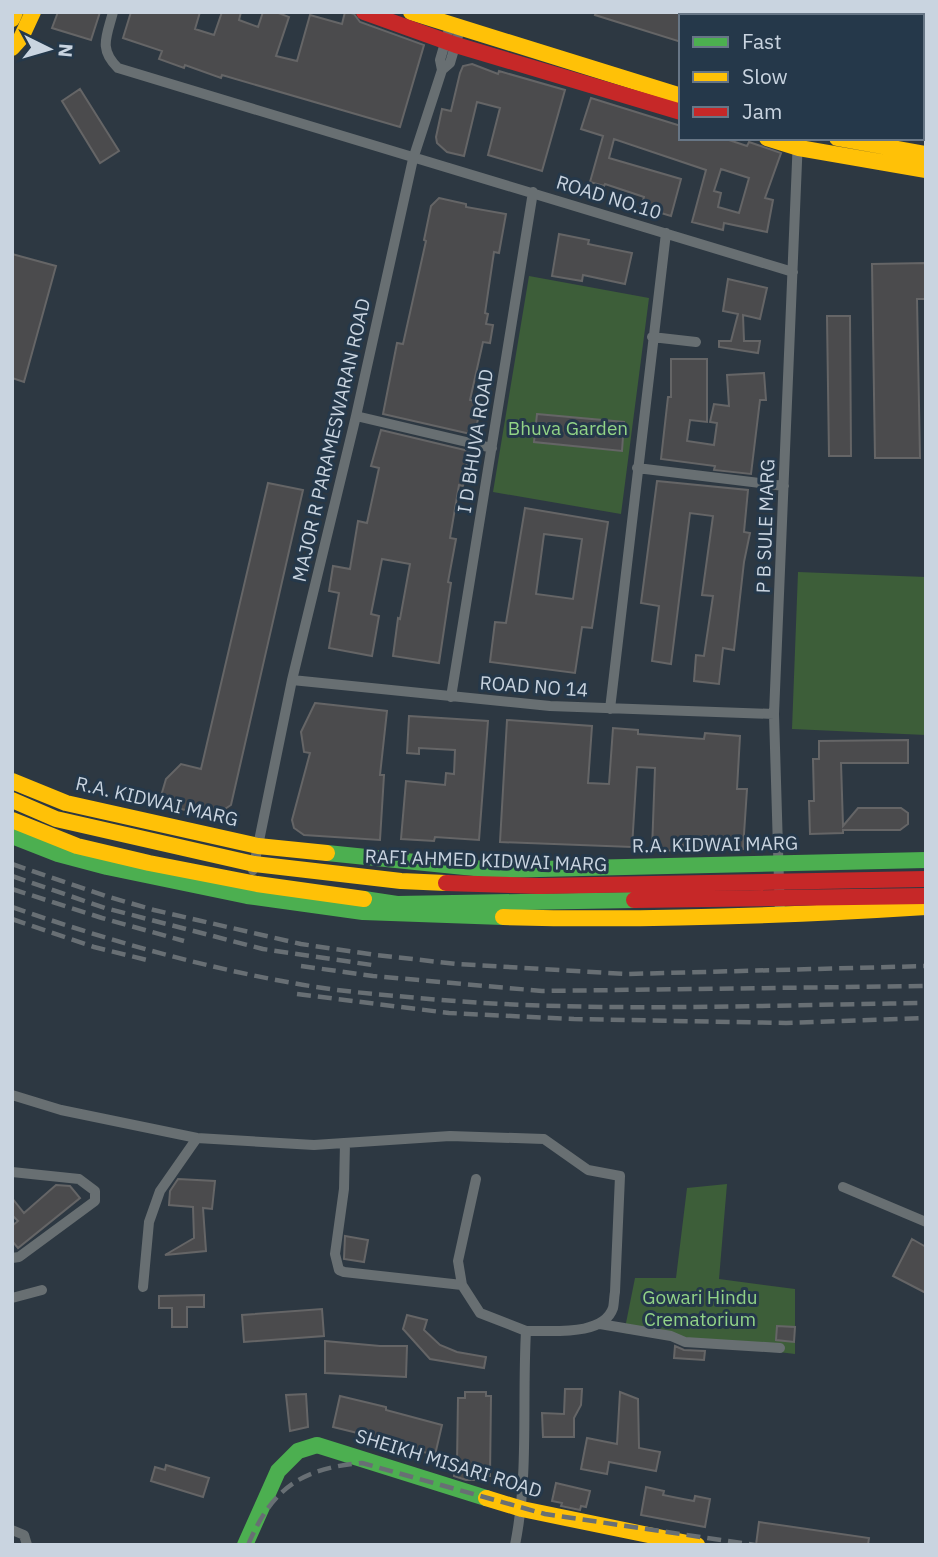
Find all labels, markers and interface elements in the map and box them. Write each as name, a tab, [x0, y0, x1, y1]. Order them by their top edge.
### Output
north arrow	[14, 14, 84, 84]
legend	[679, 14, 924, 140]
text: Fast	[742, 27, 782, 55]
text: N	[53, 43, 78, 58]
text: Slow	[742, 62, 788, 90]
text: Jam	[742, 97, 782, 125]
street label: ROAD NO.10	[553, 170, 665, 224]
street label: MAJOR R PARAMESWARAN ROAD	[287, 296, 375, 584]
street label: I D BHUVA ROAD	[452, 367, 498, 515]
park label: Bhuva Garden	[508, 416, 628, 440]
street label: P B SULE MARG	[751, 458, 779, 594]
street label: ROAD NO 14	[479, 670, 589, 702]
street label: R.A. KIDWAI MARG	[73, 771, 241, 831]
street label: R.A. KIDWAI MARG	[632, 831, 798, 857]
street label: RAFI AHMED KIDWAI MARG	[364, 844, 608, 876]
park label: Gowari Hindu Crematorium	[642, 1285, 758, 1331]
street label: SHEIKH MISARI ROAD	[353, 1423, 545, 1503]

